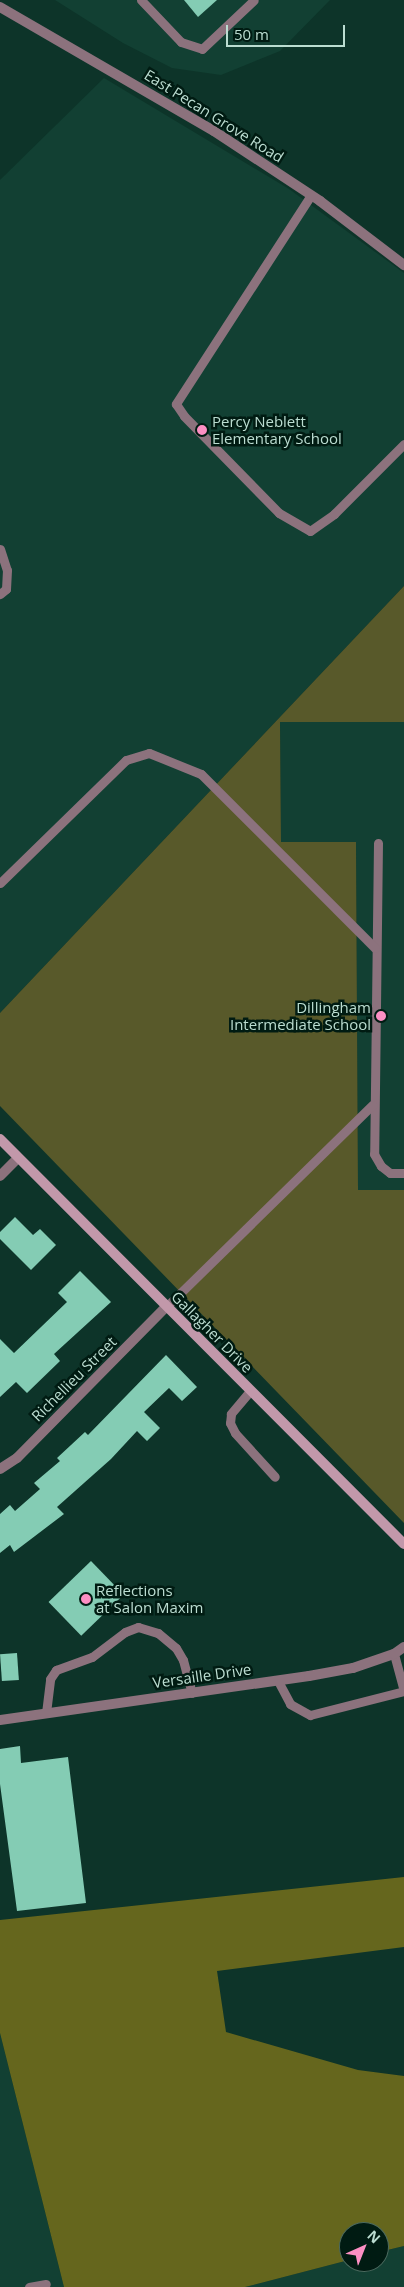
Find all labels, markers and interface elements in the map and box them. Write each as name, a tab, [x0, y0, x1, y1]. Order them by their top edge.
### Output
scale bar	[229, 15, 348, 47]
text: 50 m	[234, 24, 269, 44]
street label: East Pecan Grove Road	[141, 66, 287, 166]
place label: Percy Neblett Elementary School	[212, 412, 342, 447]
marker: Percy Neblett Elementary School	[196, 424, 208, 436]
place label: Dillingham Intermediate School	[230, 998, 371, 1033]
marker: Dillingham Intermediate School	[375, 1010, 387, 1022]
street label: Gallagher Drive	[168, 1288, 256, 1376]
street label: Richellieu Street	[28, 1333, 120, 1425]
place label: Reflections at Salon Maxim	[96, 1581, 203, 1616]
marker: Reflections at Salon Maxim	[80, 1593, 92, 1605]
street label: Versaille Drive	[152, 1660, 252, 1692]
north arrow	[339, 2222, 389, 2272]
text: N	[363, 2226, 385, 2247]

